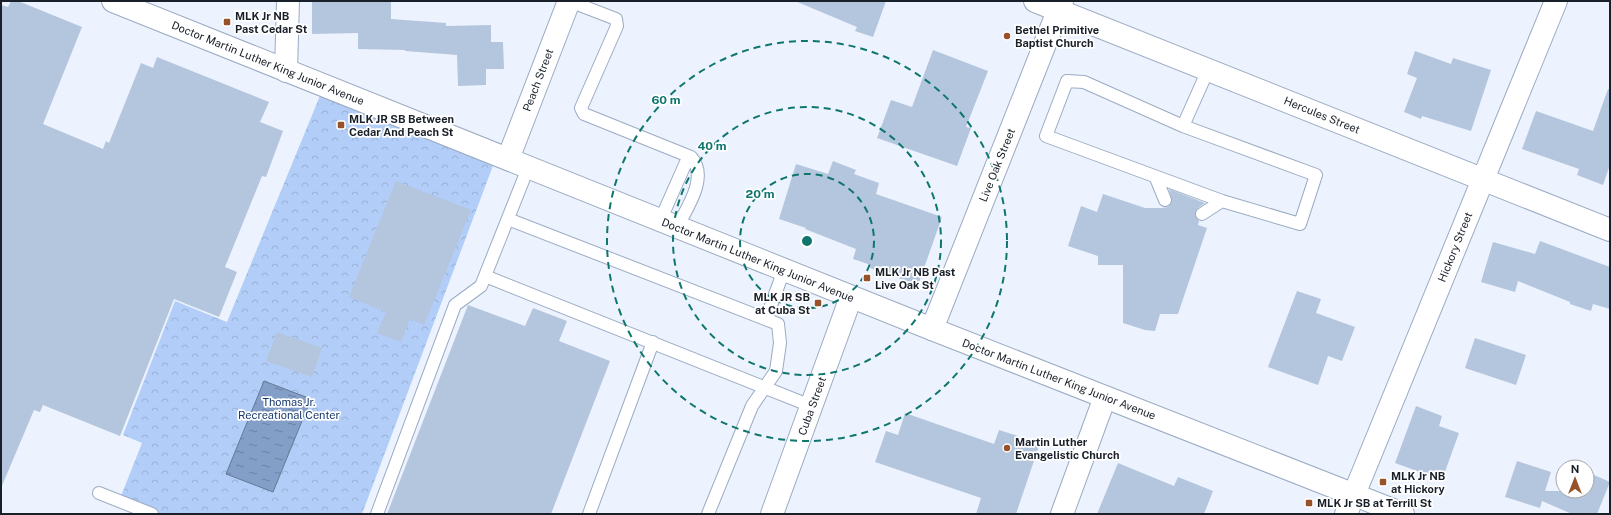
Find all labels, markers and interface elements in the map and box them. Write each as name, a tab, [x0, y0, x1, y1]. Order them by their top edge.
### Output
place label: MLK Jr NB Past Cedar St	[235, 10, 308, 35]
marker: MLK Jr NB Past Cedar St	[222, 17, 232, 27]
street label: Doctor Martin Luther King Junior Avenue	[170, 19, 366, 107]
place label: Bethel Primitive Baptist Church	[1015, 24, 1099, 49]
marker: Bethel Primitive Baptist Church	[1002, 31, 1012, 41]
street label: Peach Street	[521, 47, 555, 113]
text: 60 m	[651, 93, 681, 107]
street label: Hercules Street	[1282, 94, 1362, 136]
place label: MLK JR SB Between Cedar And Peach St	[349, 113, 454, 138]
marker: MLK JR SB Between Cedar And Peach St	[336, 120, 346, 130]
street label: Live Oak Street	[977, 126, 1017, 204]
text: 40 m	[697, 139, 727, 153]
text: 20 m	[746, 187, 775, 201]
street label: Hickory Street	[1436, 210, 1474, 284]
street label: Doctor Martin Luther King Junior Avenue	[660, 216, 856, 304]
centre of rings	[800, 234, 814, 248]
place label: MLK Jr NB Past Live Oak St	[875, 266, 956, 291]
marker: MLK Jr NB Past Live Oak St	[862, 273, 872, 283]
place label: MLK JR SB at Cuba St	[754, 291, 810, 316]
marker: MLK JR SB at Cuba St	[813, 298, 823, 308]
street label: Doctor Martin Luther King Junior Avenue	[960, 336, 1158, 422]
street label: Cuba Street	[796, 375, 828, 437]
park label: Thomas Jr. Recreational Center	[238, 396, 340, 421]
place label: Martin Luther Evangelistic Church	[1015, 436, 1119, 461]
marker: Martin Luther Evangelistic Church	[1002, 443, 1012, 453]
north arrow	[1555, 459, 1595, 499]
text: N	[1571, 463, 1579, 475]
place label: MLK Jr NB at Hickory	[1391, 470, 1446, 495]
marker: MLK Jr NB at Hickory	[1378, 477, 1388, 487]
place label: MLK Jr SB at Terrill St	[1317, 497, 1432, 509]
marker: MLK Jr SB at Terrill St	[1304, 498, 1314, 508]

